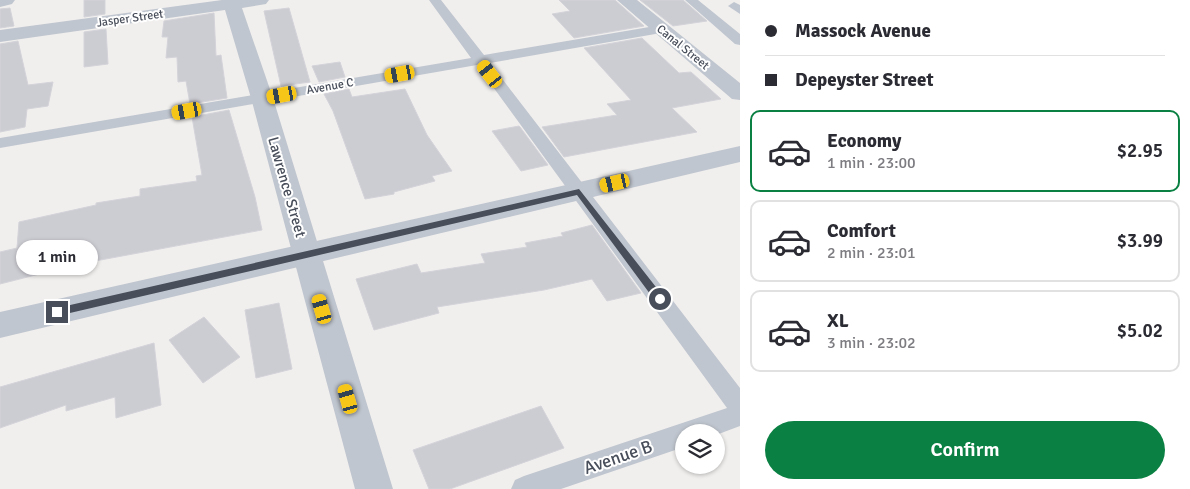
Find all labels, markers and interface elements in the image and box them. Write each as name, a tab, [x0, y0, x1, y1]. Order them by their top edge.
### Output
street label: Jasper Street	[96, 6, 164, 31]
text: Massock Avenue	[795, 19, 931, 43]
street label: Canal Street	[653, 22, 712, 73]
car	[474, 58, 505, 90]
car	[383, 64, 416, 84]
text: Depeyster Street	[795, 68, 934, 92]
street label: Avenue C	[305, 75, 355, 98]
car	[265, 85, 298, 105]
car	[170, 101, 203, 121]
icon: car	[767, 129, 812, 174]
text: Economy	[827, 129, 901, 153]
street label: Lawrence Street	[264, 135, 310, 239]
text: $2.95	[1117, 139, 1163, 163]
text: 1 min · 23:00	[827, 153, 916, 173]
car	[598, 172, 631, 194]
icon: car	[767, 219, 812, 264]
text: Comfort	[827, 219, 896, 243]
text: $3.99	[1117, 229, 1163, 253]
callout: 1 min	[16, 240, 98, 274]
text: 2 min · 23:01	[827, 243, 916, 263]
text: 1 min	[38, 247, 76, 267]
route start	[649, 288, 671, 310]
car	[310, 293, 333, 325]
route end	[46, 301, 68, 323]
icon: car	[767, 309, 812, 354]
text: XL	[827, 309, 849, 333]
text: $5.02	[1117, 319, 1163, 343]
text: 3 min · 23:02	[827, 333, 916, 353]
car	[336, 383, 359, 415]
button: Confirm	[765, 421, 1165, 479]
map controls	[675, 424, 725, 474]
button: layers	[675, 424, 725, 474]
street label: Avenue B	[581, 435, 655, 479]

